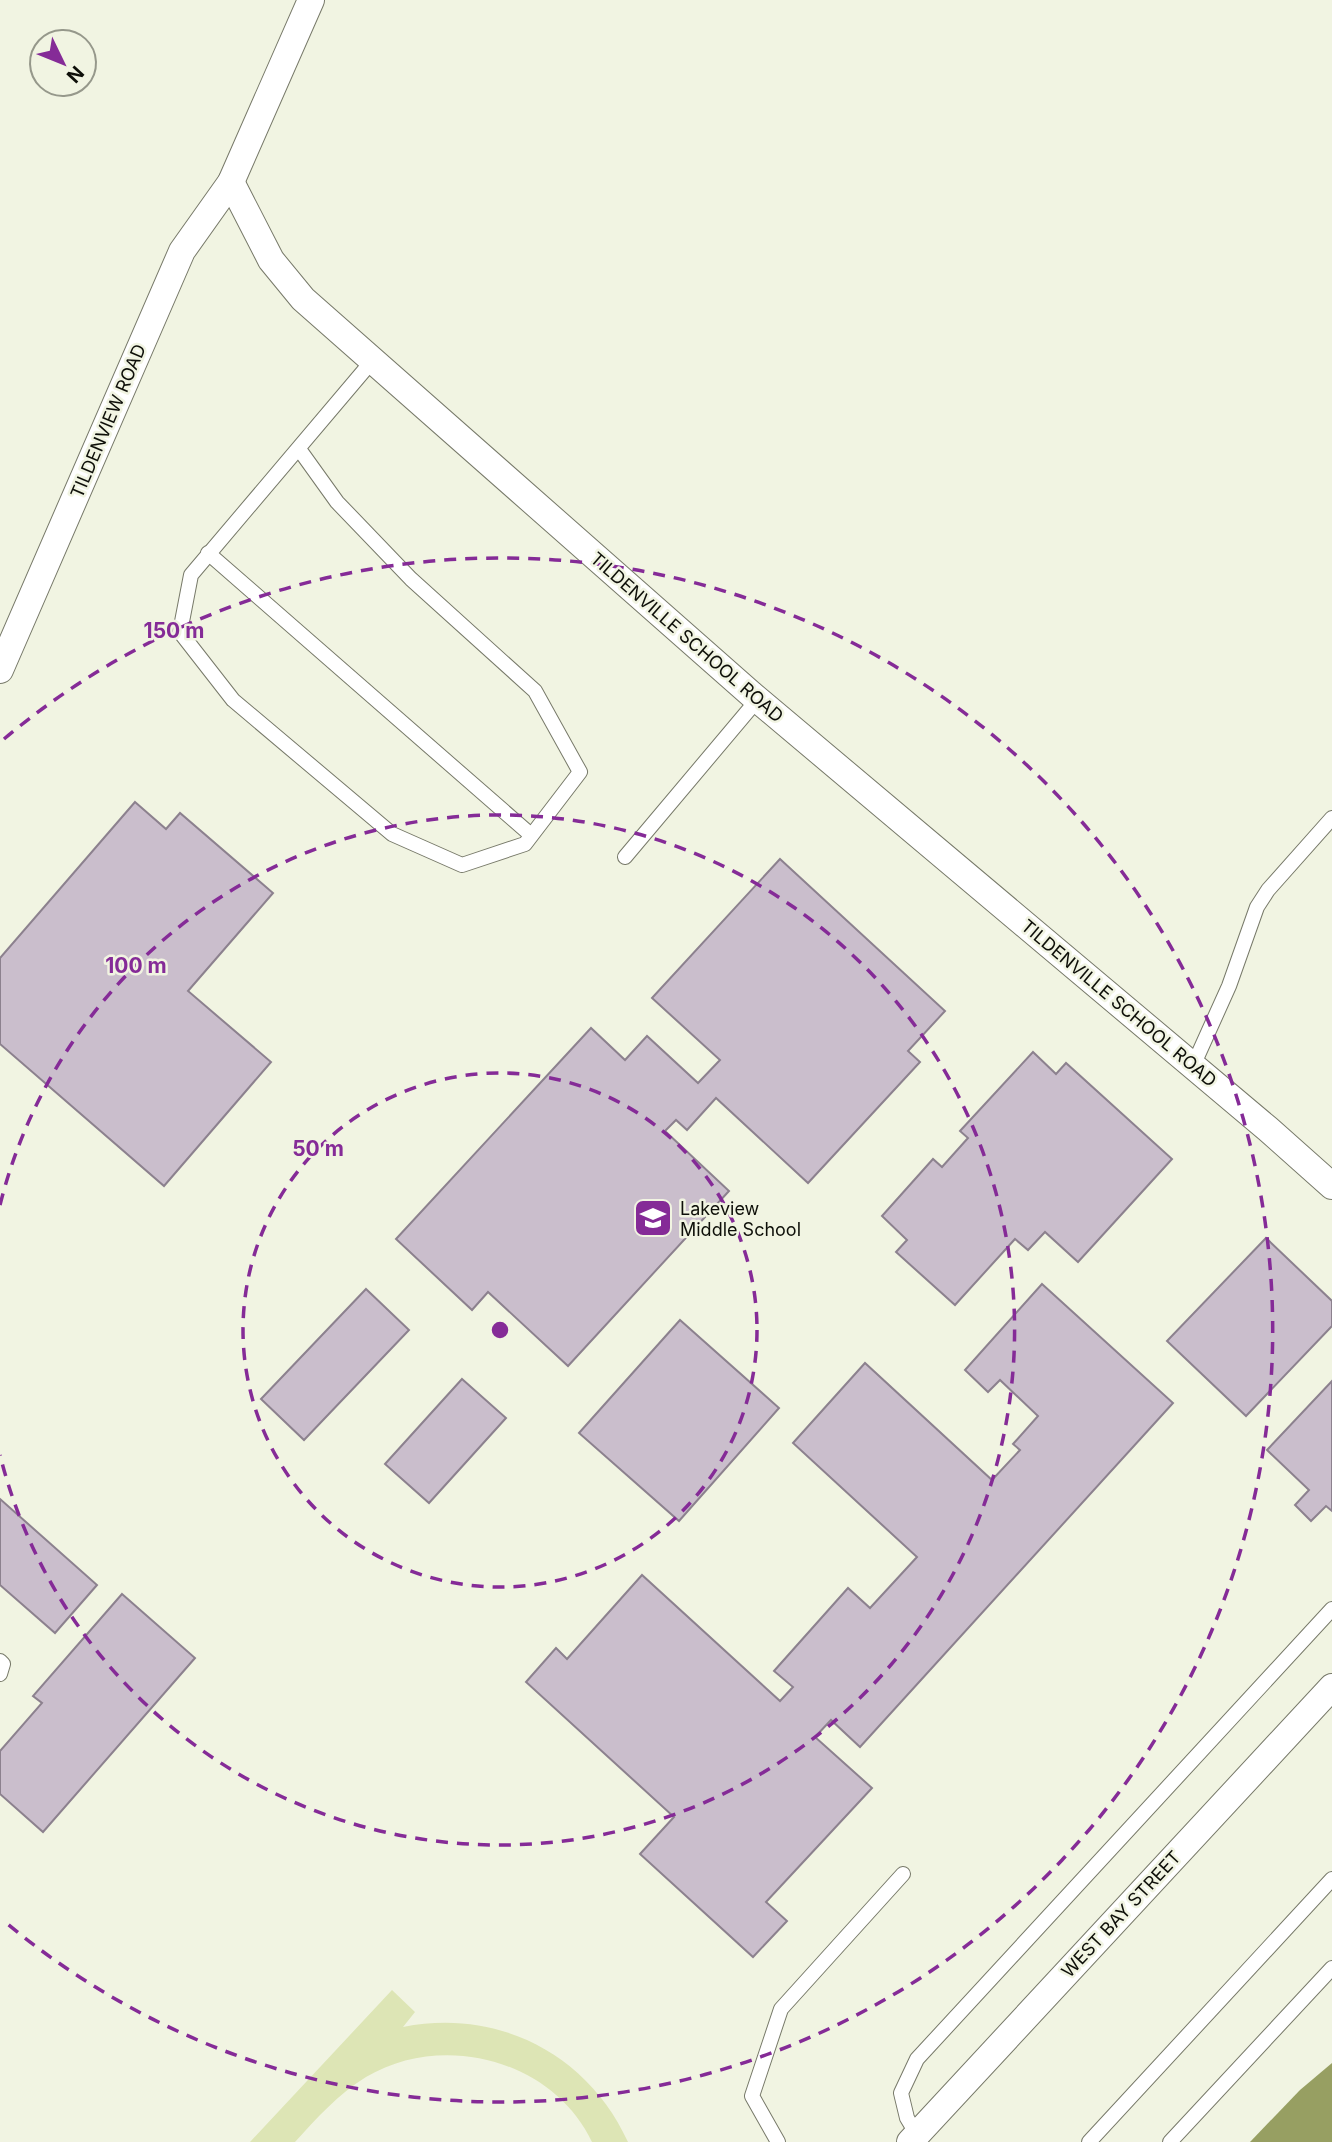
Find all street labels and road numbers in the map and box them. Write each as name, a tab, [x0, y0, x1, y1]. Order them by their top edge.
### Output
street label: TILDENVIEW ROAD	[66, 341, 150, 501]
street label: TILDENVILLE SCHOOL ROAD	[586, 548, 788, 726]
street label: TILDENVILLE SCHOOL ROAD	[1017, 915, 1221, 1091]
street label: WEST BAY STREET	[1057, 1847, 1185, 1981]

